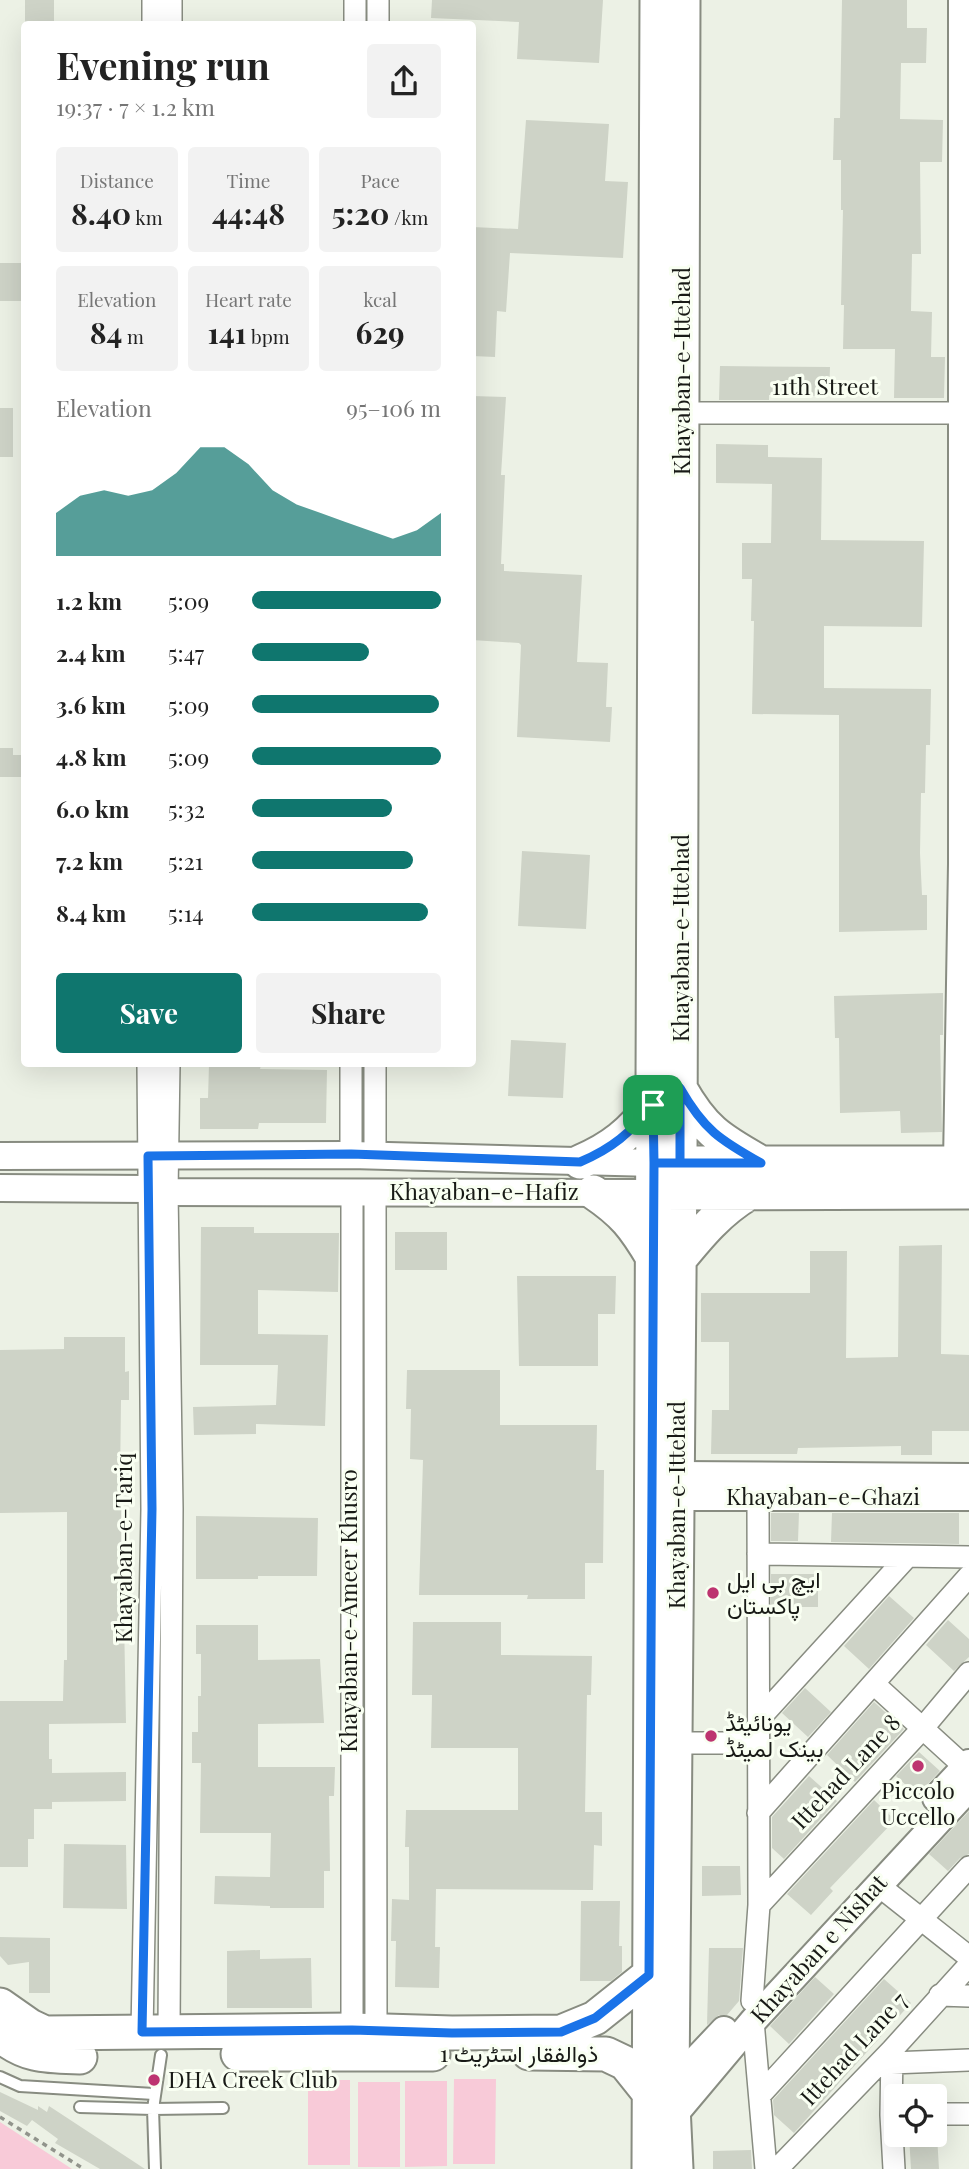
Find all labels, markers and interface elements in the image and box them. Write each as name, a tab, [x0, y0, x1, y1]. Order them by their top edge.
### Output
text: Evening run	[56, 39, 270, 90]
button: share	[367, 44, 441, 118]
text: 19:37 · 7 × 1.2 km	[56, 91, 215, 122]
text: Distance	[80, 167, 154, 193]
text: Time	[227, 167, 270, 193]
text: Pace	[361, 167, 400, 193]
text: 8.40	[71, 193, 131, 233]
text: 44:48	[212, 193, 285, 233]
text: 5:20	[332, 193, 389, 233]
text: km	[131, 204, 163, 230]
text: /km	[389, 204, 428, 230]
street label: Khayaban-e-Ittehad	[665, 267, 696, 475]
text: Elevation	[77, 286, 156, 312]
text: Heart rate	[205, 286, 292, 312]
text: kcal	[363, 286, 397, 312]
text: 84	[90, 312, 122, 352]
text: 141	[207, 312, 246, 352]
text: 629	[356, 312, 405, 352]
text: m	[122, 323, 144, 349]
text: bpm	[246, 323, 290, 349]
street label: 11th Street	[772, 370, 879, 401]
text: Elevation	[56, 392, 152, 423]
text: 95–106 m	[346, 392, 441, 423]
text: 1.2 km	[56, 585, 122, 616]
text: 5:09	[168, 585, 209, 616]
text: 2.4 km	[56, 637, 126, 668]
text: 5:47	[168, 637, 204, 668]
text: 3.6 km	[56, 689, 126, 720]
text: 5:09	[168, 689, 209, 720]
text: 4.8 km	[56, 741, 127, 772]
text: 5:09	[168, 741, 209, 772]
text: 6.0 km	[56, 793, 129, 824]
text: 5:32	[168, 793, 205, 824]
street label: Khayaban-e-Ittehad	[664, 834, 695, 1042]
text: 7.2 km	[56, 845, 123, 876]
text: 5:21	[168, 845, 203, 876]
text: 8.4 km	[56, 897, 126, 928]
text: 5:14	[168, 897, 204, 928]
button: Save	[56, 973, 242, 1053]
button: Share	[256, 973, 441, 1053]
pin	[623, 1075, 683, 1135]
icon: arrive	[634, 1086, 672, 1124]
street label: Khayaban-e-Hafiz	[389, 1175, 579, 1206]
street label: Khayaban-e-Ittehad	[660, 1401, 691, 1609]
street label: Khayaban-e-Tariq	[107, 1453, 138, 1643]
street label: Khayaban-e-Ameer Khusro	[332, 1469, 363, 1753]
street label: Khayaban-e-Ghazi	[726, 1480, 920, 1511]
place label: ایچ بی ایل پاکستان	[727, 1563, 821, 1622]
marker: ایچ بی ایل پاکستان	[705, 1585, 721, 1601]
place label: یونائیٹڈ بینک لمیٹڈ	[725, 1706, 823, 1763]
street label: Ittehad Lane 8	[784, 1707, 906, 1835]
marker: یونائیٹڈ بینک لمیٹڈ	[703, 1728, 719, 1744]
marker: Piccolo Uccello	[910, 1758, 926, 1774]
place label: Piccolo Uccello	[881, 1774, 955, 1831]
street label: Khayaban e Nishat	[743, 1866, 894, 2029]
street label: Ittehad Lane 7	[792, 1984, 914, 2111]
street label: ذوالفقار اسٹریٹ 1	[440, 2037, 598, 2069]
place label: DHA Creek Club	[168, 2063, 338, 2094]
marker: DHA Creek Club	[146, 2072, 162, 2088]
map controls	[884, 2084, 947, 2147]
button: locate	[884, 2084, 947, 2147]

